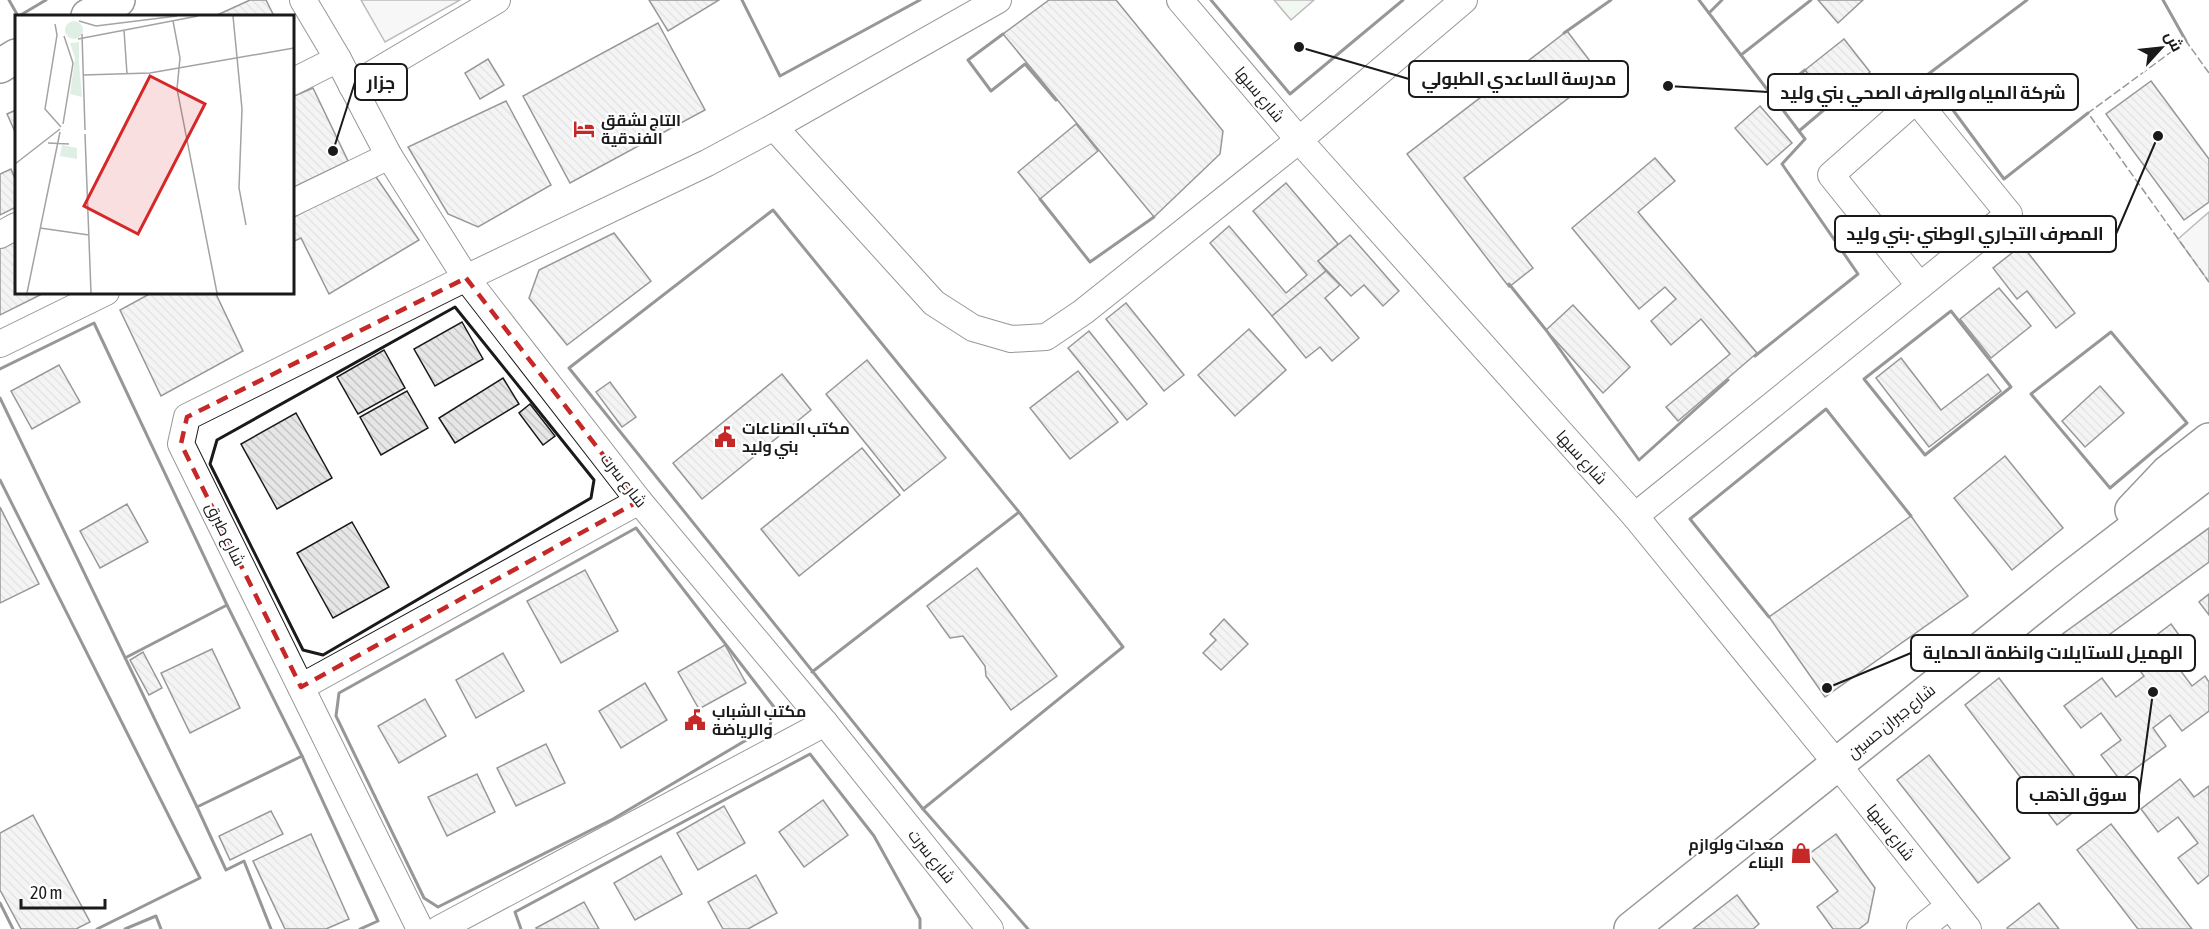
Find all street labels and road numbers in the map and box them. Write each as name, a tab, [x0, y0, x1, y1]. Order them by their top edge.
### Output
street label: شارع سبها	[1229, 63, 1288, 127]
street label: شارع سبها	[1551, 426, 1611, 490]
street label: شارع سرت	[595, 449, 651, 512]
street label: شارع طبرق	[200, 499, 249, 570]
street label: شارع جبران حسين	[1844, 680, 1940, 764]
street label: شارع سبها	[1861, 800, 1919, 866]
street label: شارع سرت	[903, 826, 959, 888]

